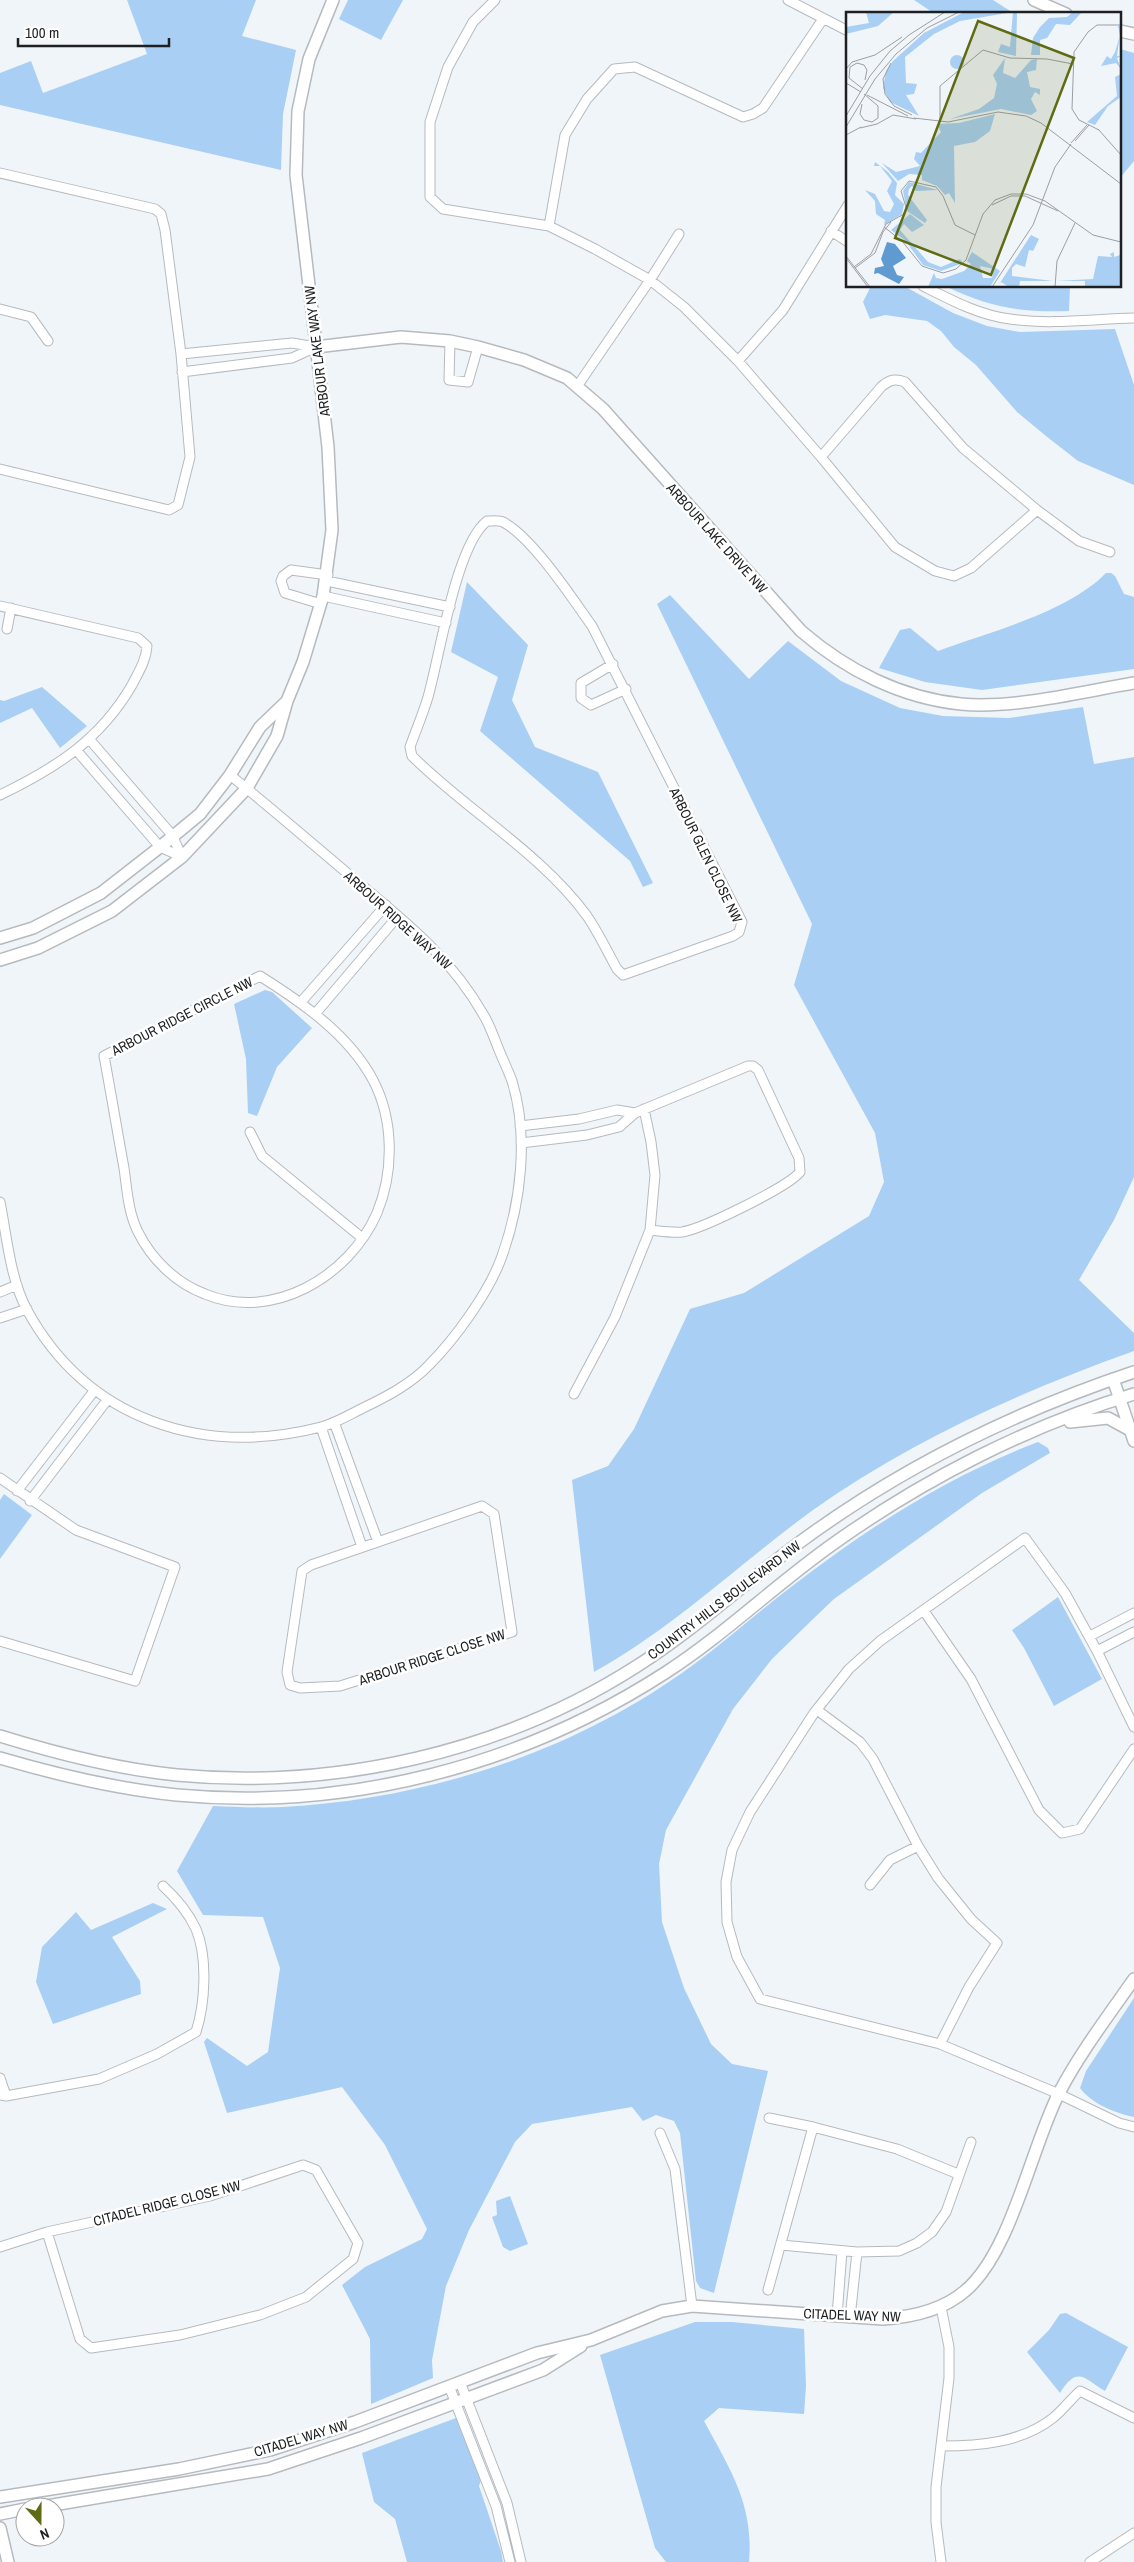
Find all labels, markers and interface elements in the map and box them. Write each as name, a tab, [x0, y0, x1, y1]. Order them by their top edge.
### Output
inset map	[846, 12, 1122, 288]
scale bar	[18, 15, 169, 47]
text: 100 m	[25, 22, 59, 43]
street label: ARBOUR LAKE WAY NW	[300, 284, 334, 419]
street label: ARBOUR LAKE DRIVE NW	[662, 478, 771, 597]
street label: ARBOUR GLEN CLOSE NW	[665, 784, 747, 926]
street label: ARBOUR RIDGE WAY NW	[340, 866, 456, 973]
street label: ARBOUR RIDGE CIRCLE NW	[107, 972, 256, 1060]
street label: COUNTRY HILLS BOULEVARD NW	[644, 1536, 804, 1663]
street label: ARBOUR RIDGE CLOSE NW	[355, 1625, 508, 1690]
street label: CITADEL RIDGE CLOSE NW	[91, 2176, 243, 2230]
street label: CITADEL WAY NW	[803, 2304, 901, 2326]
street label: CITADEL WAY NW	[252, 2415, 350, 2461]
north arrow	[15, 2497, 65, 2547]
text: N	[38, 2524, 52, 2544]

